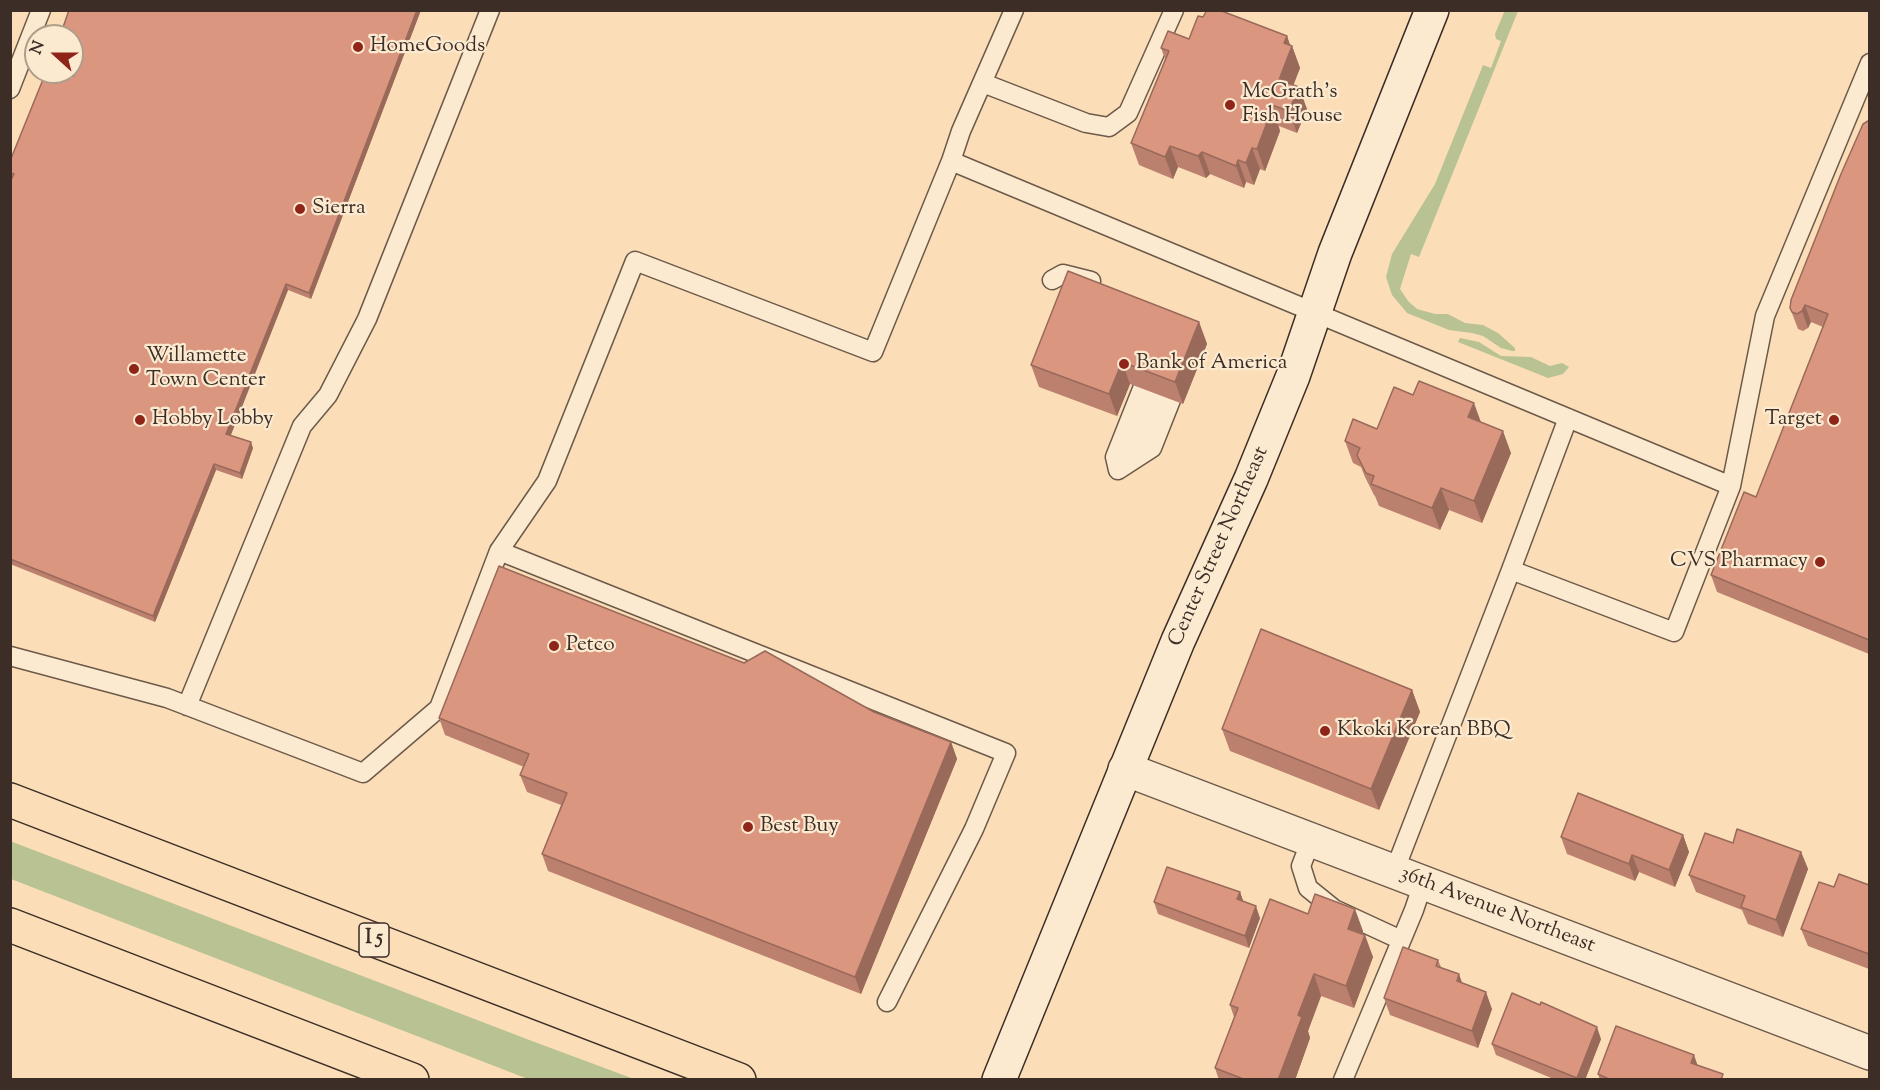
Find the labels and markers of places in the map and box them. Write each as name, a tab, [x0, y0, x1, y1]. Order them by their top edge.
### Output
place label: HomeGoods	[370, 34, 485, 60]
marker: HomeGoods	[351, 40, 365, 54]
place label: McGrath's Fish House	[1242, 80, 1343, 130]
marker: McGrath's Fish House	[1223, 98, 1237, 112]
place label: Sierra	[312, 196, 366, 222]
marker: Sierra	[293, 202, 307, 216]
place label: Willamette Town Center	[146, 344, 266, 394]
place label: Bank of America	[1136, 351, 1287, 377]
marker: Bank of America	[1117, 357, 1131, 371]
marker: Willamette Town Center	[127, 362, 141, 376]
place label: Hobby Lobby	[152, 407, 274, 433]
place label: Target	[1765, 407, 1822, 433]
marker: Hobby Lobby	[133, 413, 147, 427]
marker: Target	[1827, 413, 1841, 427]
place label: CVS Pharmacy	[1670, 549, 1808, 575]
marker: CVS Pharmacy	[1813, 555, 1827, 569]
place label: Petco	[566, 633, 615, 659]
marker: Petco	[547, 639, 561, 653]
place label: Kkoki Korean BBQ	[1337, 718, 1511, 744]
marker: Kkoki Korean BBQ	[1318, 724, 1332, 738]
place label: Best Buy	[760, 814, 839, 840]
marker: Best Buy	[741, 820, 755, 834]

